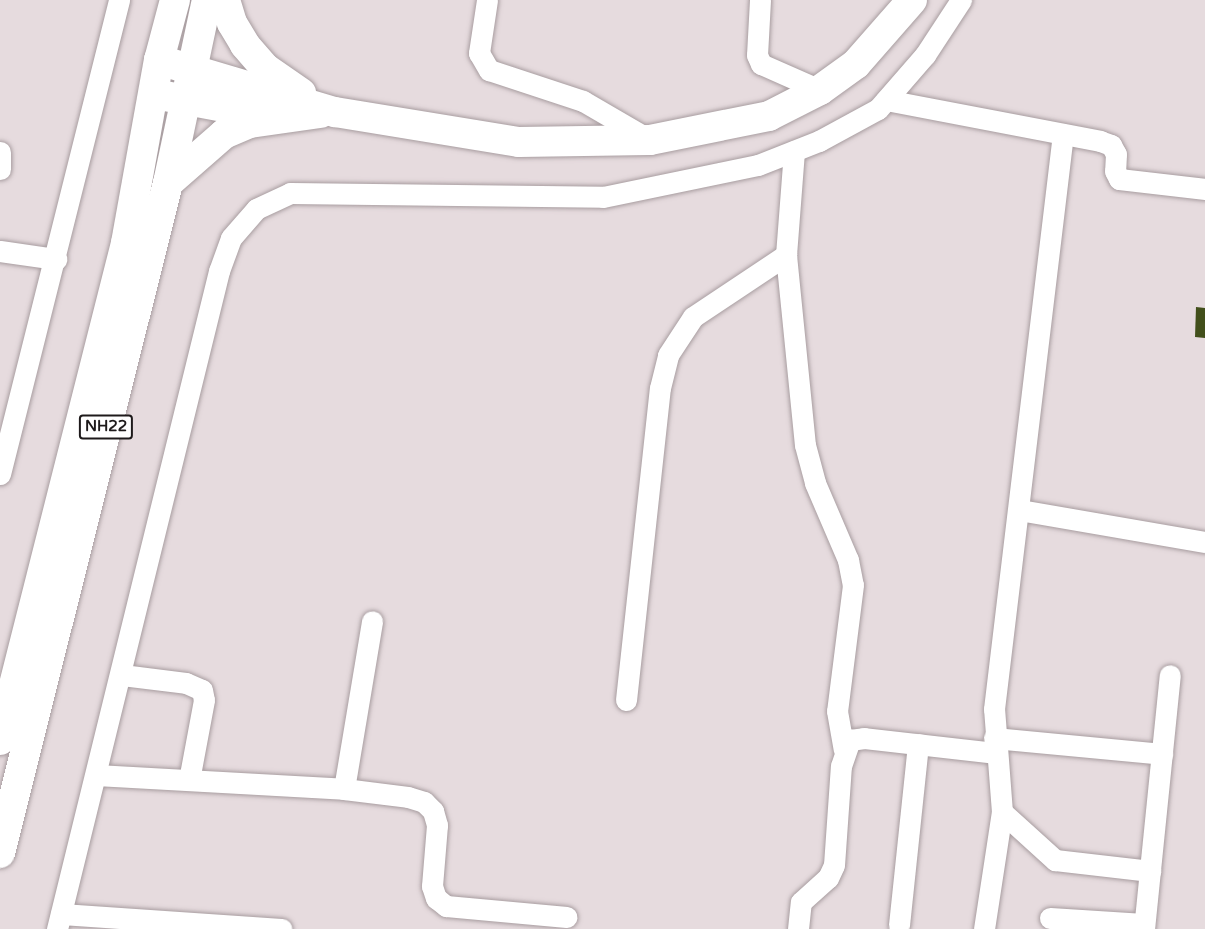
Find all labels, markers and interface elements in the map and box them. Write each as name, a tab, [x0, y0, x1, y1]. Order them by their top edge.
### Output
road number: NH22	[78, 415, 134, 439]

